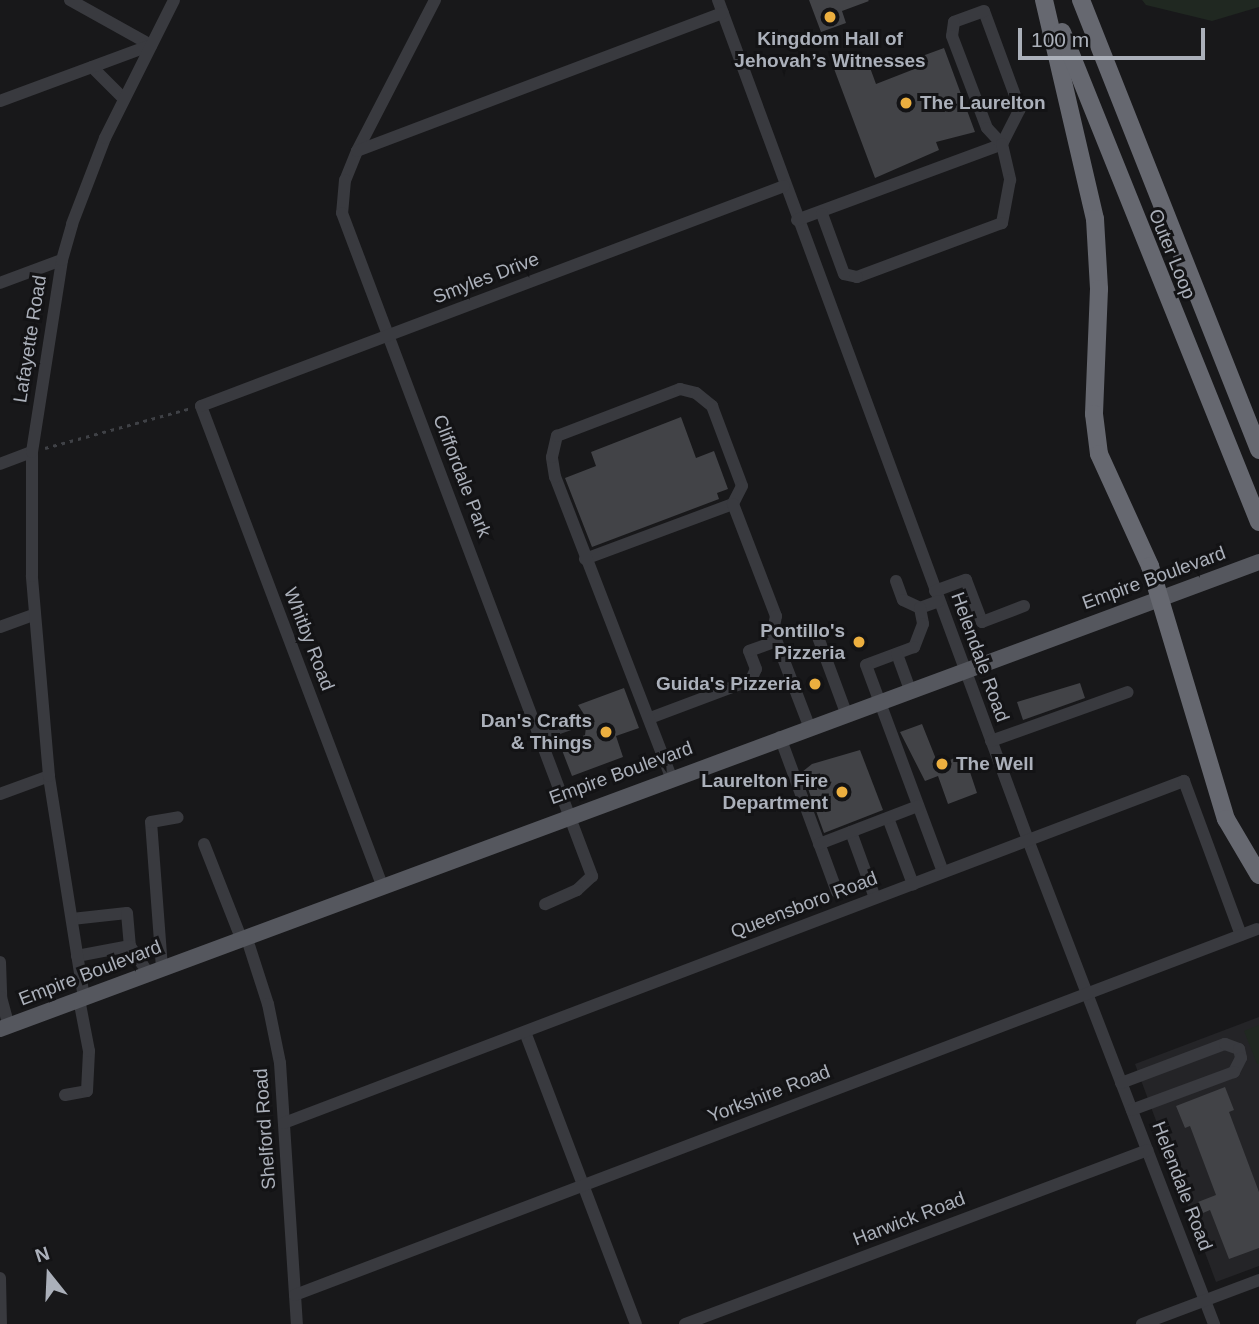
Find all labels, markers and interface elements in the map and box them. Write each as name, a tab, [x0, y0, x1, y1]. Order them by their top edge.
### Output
marker: Kingdom Hall of Jehovah’s Witnesses	[822, 9, 838, 25]
scale bar	[1021, 14, 1208, 58]
place label: Kingdom Hall of Jehovah’s Witnesses	[734, 28, 926, 72]
text: 100 m	[1031, 28, 1089, 51]
place label: The Laurelton	[920, 92, 1046, 114]
marker: The Laurelton	[898, 95, 914, 111]
street label: Outer Loop	[1144, 206, 1200, 302]
street label: Smyles Drive	[430, 247, 542, 309]
street label: Lafayette Road	[9, 274, 51, 404]
street label: Cliffordale Park	[428, 411, 496, 541]
street label: Empire Boulevard	[1079, 541, 1229, 615]
street label: Whitby Road	[279, 584, 339, 694]
street label: Helendale Road	[946, 589, 1014, 725]
place label: Pontillo's Pizzeria	[760, 620, 845, 664]
marker: Pontillo's Pizzeria	[851, 634, 867, 650]
place label: Guida's Pizzeria	[656, 673, 801, 695]
marker: Guida's Pizzeria	[807, 676, 823, 692]
place label: Dan's Crafts & Things	[481, 710, 592, 754]
marker: Dan's Crafts & Things	[598, 724, 614, 740]
street label: Empire Boulevard	[546, 736, 696, 810]
place label: The Well	[956, 753, 1034, 775]
marker: The Well	[934, 756, 950, 772]
place label: Laurelton Fire Department	[701, 770, 828, 814]
marker: Laurelton Fire Department	[834, 784, 850, 800]
street label: Queensboro Road	[727, 867, 881, 943]
street label: Empire Boulevard	[15, 935, 165, 1011]
street label: Yorkshire Road	[705, 1060, 833, 1128]
street label: Shelford Road	[249, 1068, 281, 1190]
street label: Helendale Road	[1147, 1118, 1217, 1254]
street label: Harwick Road	[850, 1187, 968, 1251]
north arrow	[14, 1240, 84, 1310]
text: N	[33, 1242, 52, 1267]

